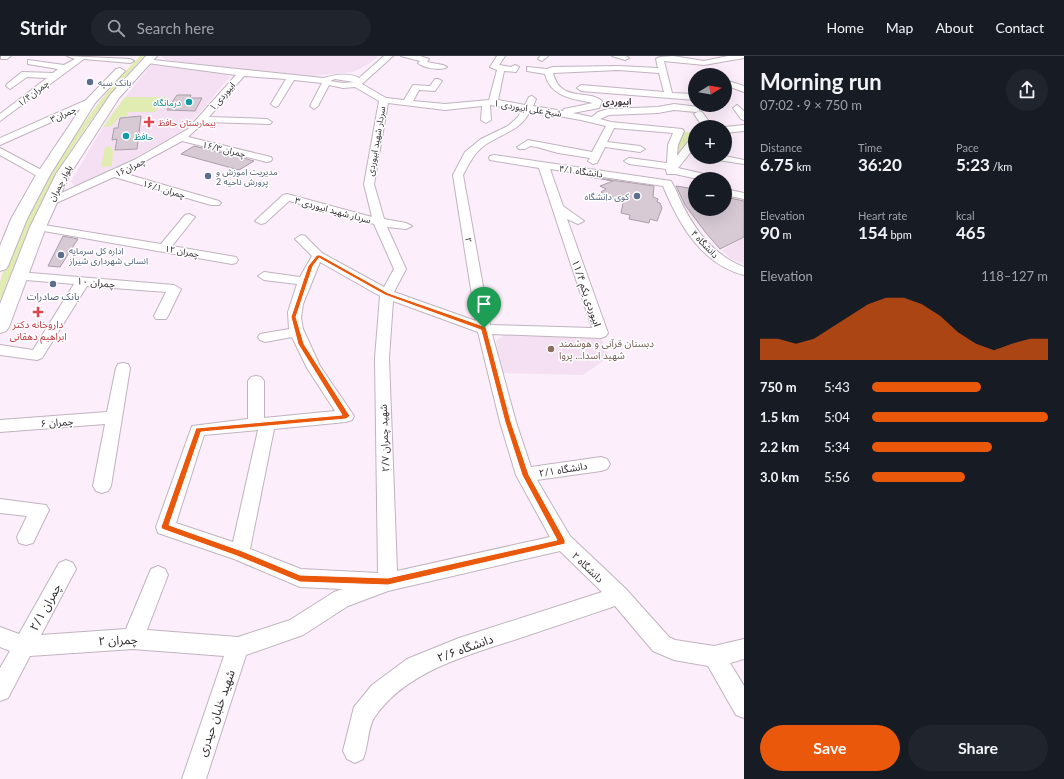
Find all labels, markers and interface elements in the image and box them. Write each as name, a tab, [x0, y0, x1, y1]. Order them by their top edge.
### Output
search box	[91, 10, 371, 46]
text: Stridr	[20, 16, 67, 39]
icon: search	[105, 17, 127, 39]
text: Search here	[137, 19, 214, 37]
text: Home	[826, 19, 864, 36]
text: Map	[886, 19, 913, 36]
text: About	[935, 19, 973, 36]
text: Contact	[995, 19, 1044, 36]
north arrow	[688, 68, 732, 112]
map controls	[688, 68, 732, 216]
text: Morning run	[760, 68, 882, 95]
button: share	[1006, 69, 1048, 111]
street label: چمران۱/۴	[15, 77, 51, 109]
marker: بانک سپه	[85, 77, 95, 87]
place label: بانک سپه	[98, 77, 131, 89]
street label: ۱ ابیوردی	[207, 80, 238, 113]
district label: ابیوردی	[602, 96, 632, 108]
place label: درمانگاه	[153, 97, 181, 109]
marker: درمانگاه	[184, 97, 194, 107]
street label: شیخ علی ابیوردی ۱	[493, 97, 563, 121]
text: 07:02 · 9 × 750 m	[760, 97, 862, 113]
street label: چمران۳	[48, 103, 78, 126]
street label: سردار شهید ابیوردی	[364, 105, 389, 177]
marker: بیمارستان حافظ	[143, 116, 155, 128]
place label: بیمارستان حافظ	[158, 117, 216, 129]
button: +	[688, 120, 732, 164]
marker: حافظ	[121, 131, 131, 141]
place label: حافظ	[134, 131, 153, 142]
street label: ۱۶/۳ چمران	[201, 139, 247, 160]
text: Distance	[760, 141, 802, 154]
text: Time	[858, 141, 882, 154]
text: Pace	[956, 141, 979, 154]
text: 6.75	[760, 154, 794, 175]
text: 36:20	[858, 154, 902, 175]
text: 5:23	[956, 154, 990, 175]
street label: چمران۱۶	[113, 155, 147, 180]
text: km	[794, 160, 811, 173]
text: /km	[990, 160, 1012, 173]
street label: ۴/۱ دانشگاه	[558, 162, 604, 180]
street label: بلوار چمران	[46, 163, 75, 203]
place label: مدیریت اموزش و پرورش ناحیه 2	[216, 166, 278, 188]
marker: مدیریت اموزش و پرورش ناحیه 2	[203, 171, 213, 181]
button: −	[688, 172, 732, 216]
street label: ۱۶/۱ چمران	[141, 178, 187, 201]
place label: کوی دانشگاه	[585, 191, 629, 203]
marker: کوی دانشگاه	[632, 191, 642, 201]
street label: ۳ سردار شهید ابیوردی	[294, 195, 372, 226]
text: Elevation	[760, 209, 805, 222]
text: Heart rate	[858, 209, 907, 222]
text: kcal	[956, 209, 975, 222]
text: 90	[760, 222, 780, 243]
text: 154	[858, 222, 888, 243]
text: 465	[956, 222, 986, 243]
street label: ۴ دانشگاه	[689, 228, 721, 260]
text: m	[780, 228, 792, 241]
text: bpm	[888, 228, 912, 241]
street label: ۲	[463, 237, 475, 243]
street label: ۱۲ چمران	[164, 243, 200, 260]
place label: اداره کل سرمایه انسانی شهرداری شیراز	[68, 245, 148, 267]
marker: اداره کل سرمایه انسانی شهرداری شیراز	[56, 250, 66, 260]
street label: ۱۱/۴ ابیوردی یکم	[568, 258, 604, 329]
text: Elevation	[760, 268, 813, 284]
text: 118–127 m	[981, 268, 1048, 284]
street label: ۱۰ چمران	[76, 274, 116, 291]
marker: بانک صادرات	[48, 279, 58, 289]
pin	[467, 287, 501, 328]
place label: بانک صادرات	[26, 290, 80, 303]
icon: arrive	[473, 293, 495, 315]
marker: داروخانه دکتر ابراهیم دهقانی	[33, 307, 43, 317]
place label: داروخانه دکتر ابراهیم دهقانی	[9, 318, 67, 344]
place label: دبستان قرآنی و هوشمند شهید اسدا... پروا	[559, 337, 654, 362]
marker: دبستان قرآنی و هوشمند شهید اسدا... پروا	[546, 344, 556, 354]
text: 750 m	[760, 379, 797, 395]
text: 5:43	[824, 379, 850, 395]
street label: ۲/۷ شهید چمران	[377, 404, 392, 472]
text: 1.5 km	[760, 409, 799, 425]
text: 5:04	[824, 409, 850, 425]
street label: ۶ چمران	[40, 415, 74, 430]
text: 2.2 km	[760, 439, 799, 455]
text: 5:34	[824, 439, 850, 455]
street label: ۲/۱ دانشگاه	[538, 459, 588, 479]
text: 3.0 km	[760, 469, 799, 485]
text: 5:56	[824, 469, 850, 485]
street label: ۲ دانشگاه	[570, 549, 606, 585]
street label: ۲/۱ چمران	[26, 581, 65, 634]
street label: ۲/۶ دانشگاه	[435, 631, 495, 665]
street label: ۲ چمران	[98, 632, 138, 649]
street label: شهید خلبان حیدری	[194, 668, 238, 758]
button: Save	[760, 725, 900, 771]
button: Share	[908, 725, 1048, 771]

